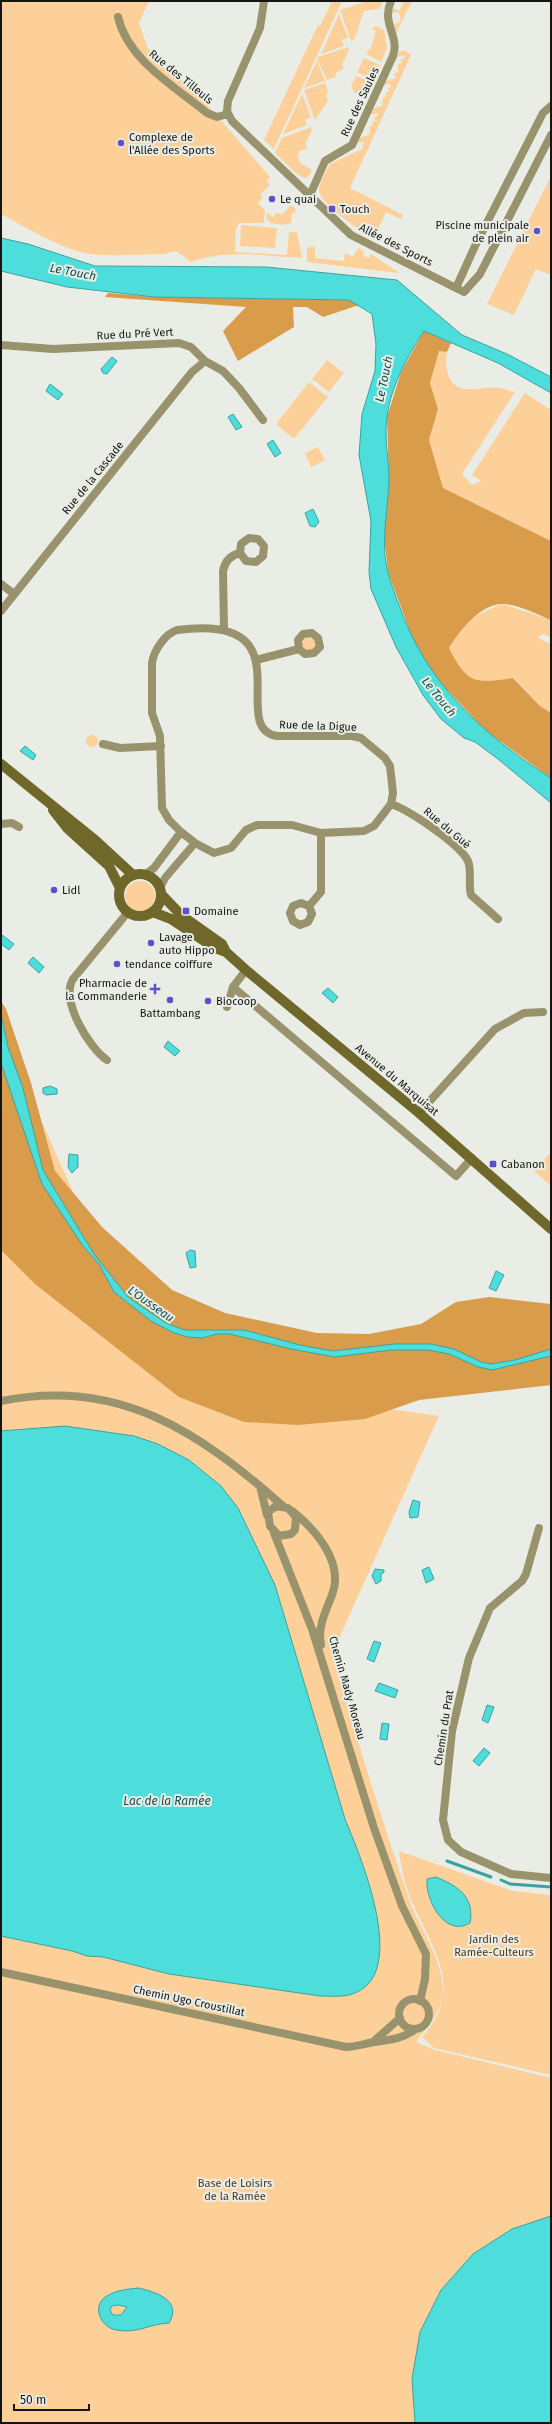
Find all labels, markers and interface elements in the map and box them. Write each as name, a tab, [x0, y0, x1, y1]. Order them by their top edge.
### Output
street label: Rue des Tilleuls	[146, 47, 216, 107]
street label: Rue des Saules	[338, 65, 382, 139]
place label: Complexe de l'Allée des Sports	[129, 131, 215, 157]
marker: Complexe de l'Allée des Sports	[116, 138, 126, 148]
place label: Le quai	[280, 193, 316, 206]
marker: Le quai	[267, 194, 277, 204]
place label: Touch	[340, 203, 370, 216]
marker: Touch	[327, 204, 337, 214]
place label: Piscine municipale de plein air	[435, 219, 530, 245]
street label: Allée des Sports	[357, 221, 435, 269]
marker: Piscine municipale de plein air	[532, 226, 542, 236]
water label: Le Touch	[49, 261, 97, 283]
street label: Rue du Pré Vert	[96, 325, 174, 343]
water label: Le Touch	[372, 355, 396, 403]
street label: Rue de la Cascade	[60, 439, 126, 517]
water label: Le Touch	[419, 674, 459, 720]
street label: Rue de la Digue	[279, 718, 357, 734]
street label: Rue du Gué	[421, 805, 473, 851]
place label: Lidl	[62, 884, 80, 897]
marker: Lidl	[49, 885, 59, 895]
place label: Domaine	[194, 905, 238, 918]
marker: Domaine	[181, 906, 191, 916]
place label: Lavage auto Hippo	[159, 931, 215, 957]
marker: Lavage auto Hippo	[146, 938, 156, 948]
place label: tendance coiffure	[125, 958, 212, 971]
marker: tendance coiffure	[112, 959, 122, 969]
place label: Pharmacie de la Commanderie	[65, 977, 147, 1003]
marker: Pharmacie de la Commanderie	[150, 984, 160, 994]
marker: Battambang	[165, 995, 175, 1005]
place label: Biocoop	[216, 995, 257, 1008]
marker: Biocoop	[203, 996, 213, 1006]
place label: Battambang	[140, 1007, 201, 1020]
street label: Avenue du Marquisat	[353, 1041, 441, 1119]
place label: Cabanon	[501, 1158, 545, 1171]
marker: Cabanon	[488, 1159, 498, 1169]
water label: L'Ousseau	[125, 1283, 177, 1325]
street label: Chemin Mady Moreau	[326, 1635, 368, 1741]
street label: Chemin du Prat	[432, 1689, 456, 1767]
water label: Lac de la Ramée	[123, 1794, 211, 1808]
park label: Jardin des Ramée-Culteurs	[454, 1933, 534, 1959]
street label: Chemin Ugo Croustillat	[132, 1983, 246, 2019]
park label: Base de Loisirs de la Ramée	[198, 2177, 272, 2203]
scale bar	[14, 2386, 89, 2412]
text: 50 m	[20, 2393, 46, 2407]

